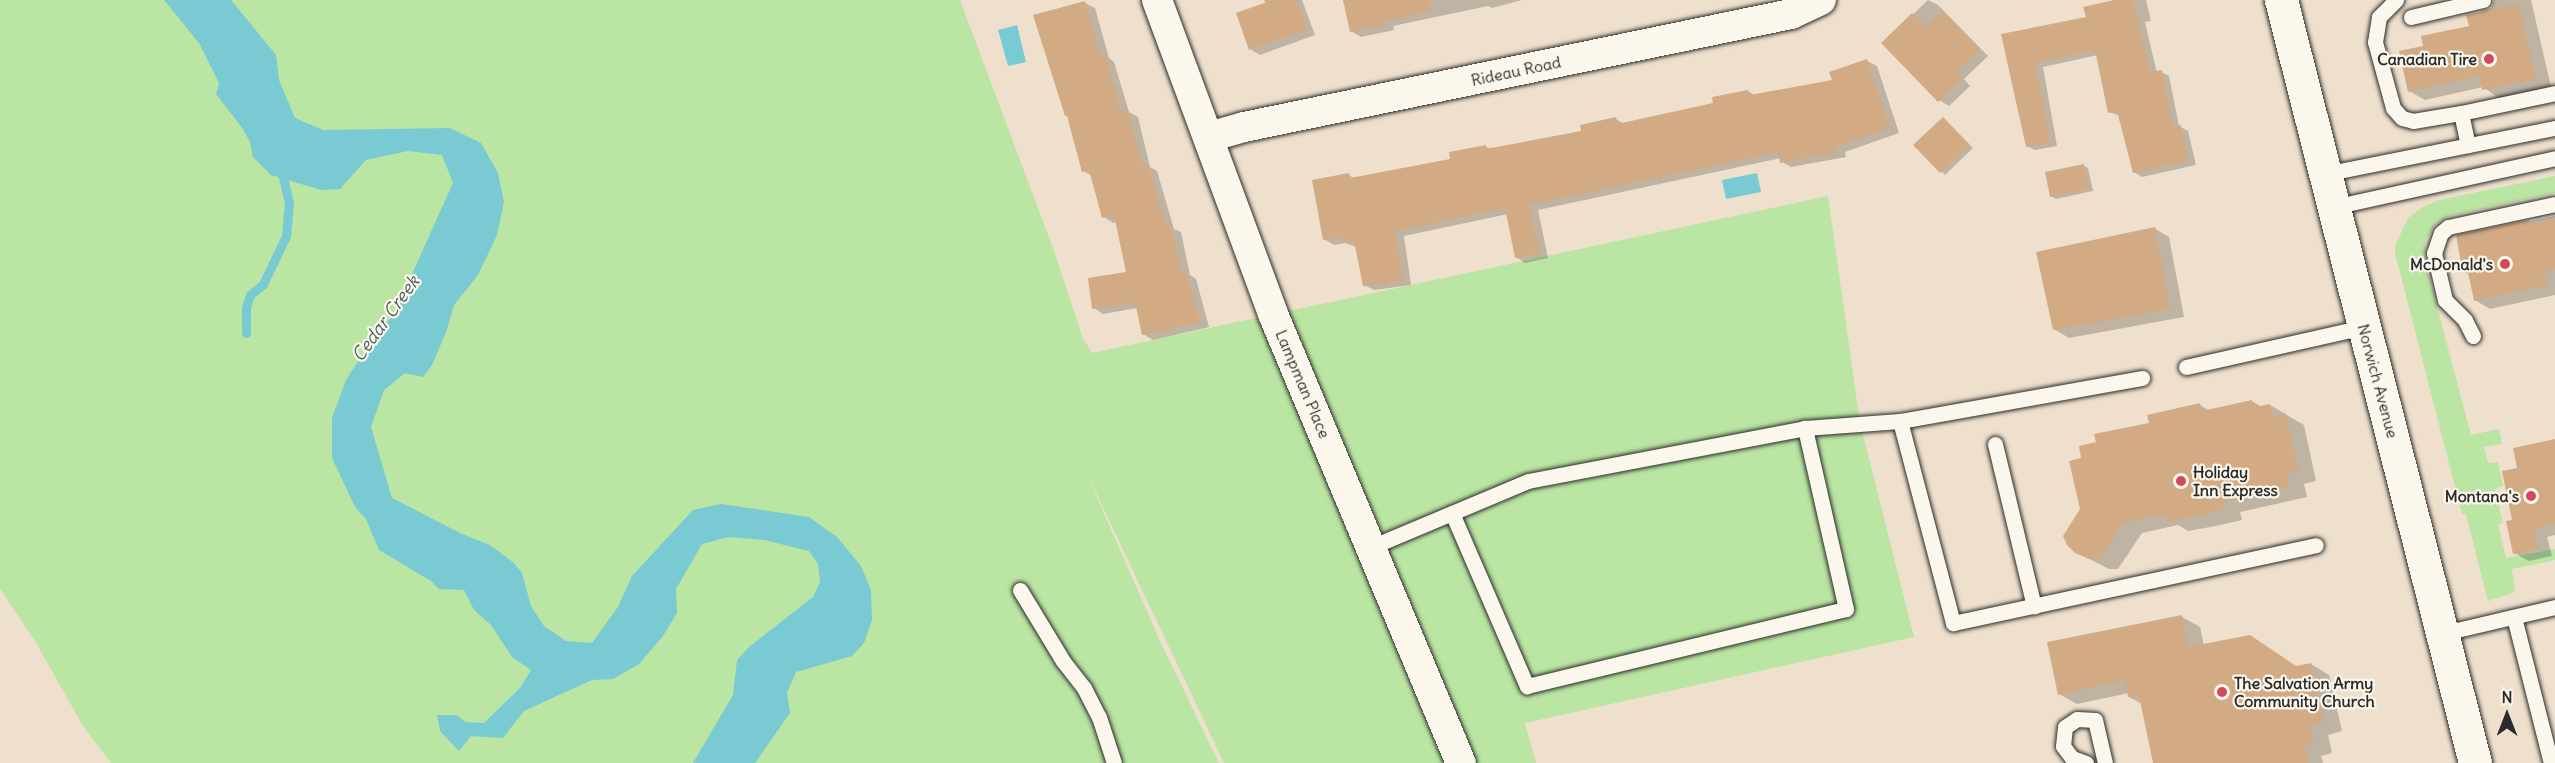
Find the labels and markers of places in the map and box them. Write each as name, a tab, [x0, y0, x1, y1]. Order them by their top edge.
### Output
place label: Canadian Tire	[2377, 49, 2477, 69]
marker: Canadian Tire	[2482, 52, 2496, 66]
place label: McDonald's	[2410, 254, 2493, 274]
marker: McDonald's	[2498, 257, 2512, 271]
place label: Holiday Inn Express	[2193, 462, 2278, 500]
marker: Holiday Inn Express	[2174, 474, 2188, 488]
place label: Montana's	[2445, 486, 2519, 506]
marker: Montana's	[2524, 489, 2538, 503]
place label: The Salvation Army Community Church	[2234, 673, 2375, 711]
marker: The Salvation Army Community Church	[2215, 685, 2229, 699]

